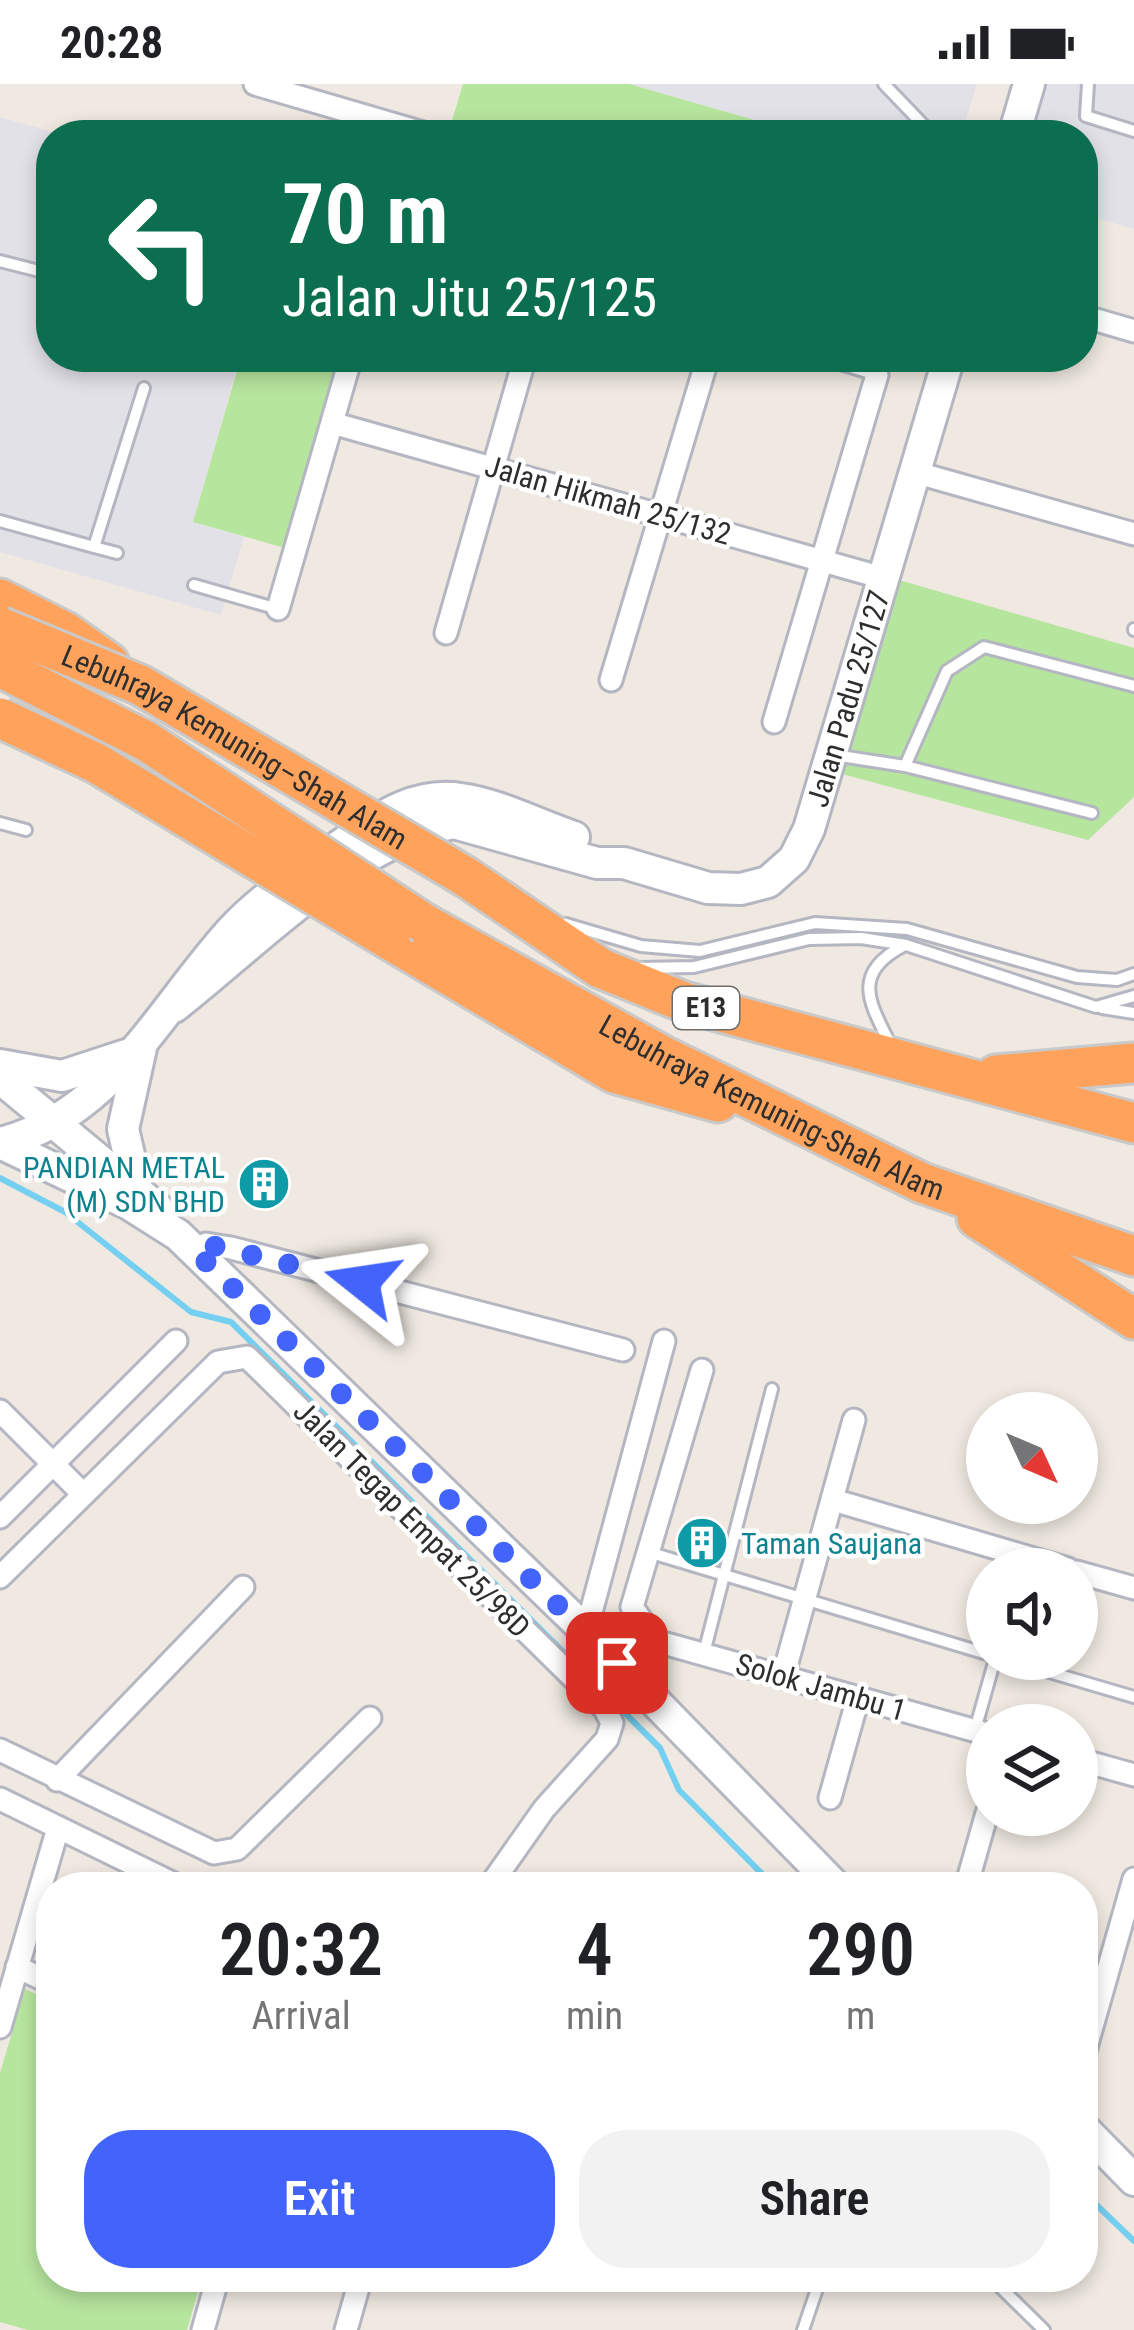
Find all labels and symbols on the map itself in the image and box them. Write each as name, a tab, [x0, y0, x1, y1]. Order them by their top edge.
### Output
street label: Jalan Hikmah 25/132	[481, 448, 735, 552]
street label: Jalan Padu 25/127	[799, 586, 896, 811]
street label: Lebuhraya Kemuning–Shah Alam	[57, 637, 414, 856]
road number: E13	[673, 987, 739, 1029]
street label: Lebuhraya Kemuning-Shah Alam	[594, 1007, 949, 1207]
place label: PANDIAN METAL (M) SDN BHD	[23, 1150, 225, 1219]
building icon: PANDIAN METAL (M) SDN BHD	[236, 1156, 292, 1212]
position arrow	[299, 1219, 425, 1345]
north arrow	[966, 1392, 1098, 1524]
street label: Jalan Tegap Empat 25/98D	[287, 1394, 537, 1644]
building icon: Taman Saujana	[674, 1515, 730, 1571]
place label: Taman Saujana	[741, 1526, 922, 1561]
pin	[566, 1612, 668, 1714]
street label: Solok Jambu 1	[732, 1646, 910, 1728]

